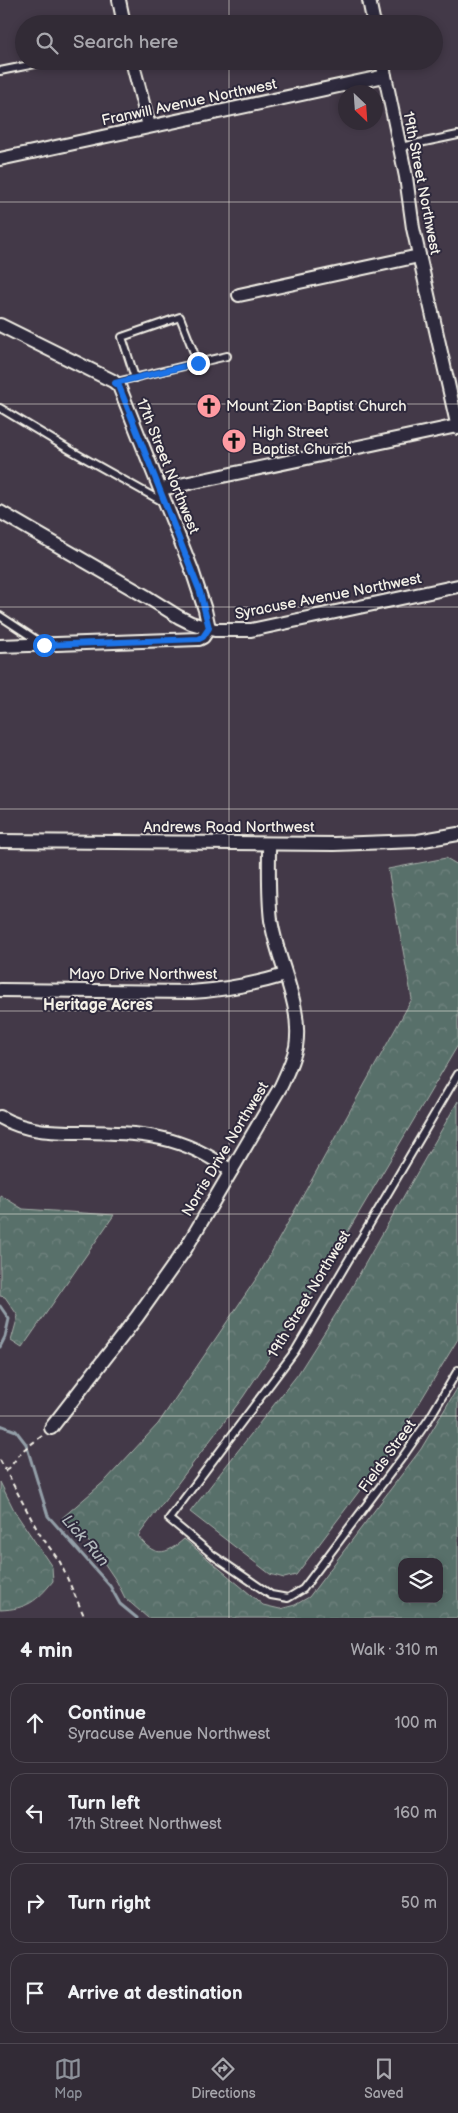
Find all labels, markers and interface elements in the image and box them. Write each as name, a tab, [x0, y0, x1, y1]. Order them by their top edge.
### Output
search box	[15, 15, 443, 70]
icon: search	[33, 29, 61, 57]
text: Search here	[73, 31, 178, 54]
street label: Franwill Avenue Northwest	[100, 75, 279, 130]
north arrow	[338, 85, 383, 130]
street label: 19th Street Northwest	[398, 110, 445, 257]
route end	[187, 352, 210, 375]
church icon: Mount Zion Baptist Church	[196, 393, 222, 419]
street label: 17th Street Northwest	[132, 396, 203, 537]
place label: Mount Zion Baptist Church	[226, 397, 407, 416]
place label: High Street Baptist Church	[252, 423, 352, 459]
church icon: High Street Baptist Church	[221, 428, 247, 454]
street label: Syracuse Avenue Northwest	[233, 569, 423, 624]
route start	[33, 634, 56, 657]
street label: Andrews Road Northwest	[143, 818, 315, 837]
street label: Mayo Drive Northwest	[69, 965, 218, 984]
district label: Heritage Acres	[43, 996, 153, 1015]
street label: Norris Drive Northwest	[178, 1078, 273, 1220]
street label: 19th Street Northwest	[264, 1227, 355, 1361]
street label: Fields Street	[355, 1416, 420, 1496]
water label: Lick Run	[57, 1511, 113, 1571]
map controls	[398, 1558, 443, 1603]
button: layers	[398, 1558, 443, 1603]
text: 4 min	[20, 1638, 73, 1663]
text: Walk · 310 m	[350, 1641, 438, 1660]
text: Continue	[68, 1702, 146, 1725]
icon: ahead	[21, 1709, 49, 1737]
text: 100 m	[394, 1714, 437, 1733]
text: Syracuse Avenue Northwest	[68, 1725, 270, 1744]
text: Turn left	[68, 1792, 140, 1815]
icon: left	[21, 1799, 49, 1827]
text: 160 m	[394, 1804, 437, 1823]
text: 17th Street Northwest	[68, 1815, 222, 1834]
icon: right	[21, 1889, 49, 1917]
text: Turn right	[68, 1892, 151, 1915]
text: 50 m	[401, 1894, 437, 1913]
icon: arrive	[21, 1979, 49, 2007]
text: Arrive at destination	[68, 1982, 243, 2005]
tab: Map	[54, 2055, 83, 2102]
tab: Directions	[191, 2055, 256, 2102]
tab: Saved	[364, 2055, 404, 2102]

